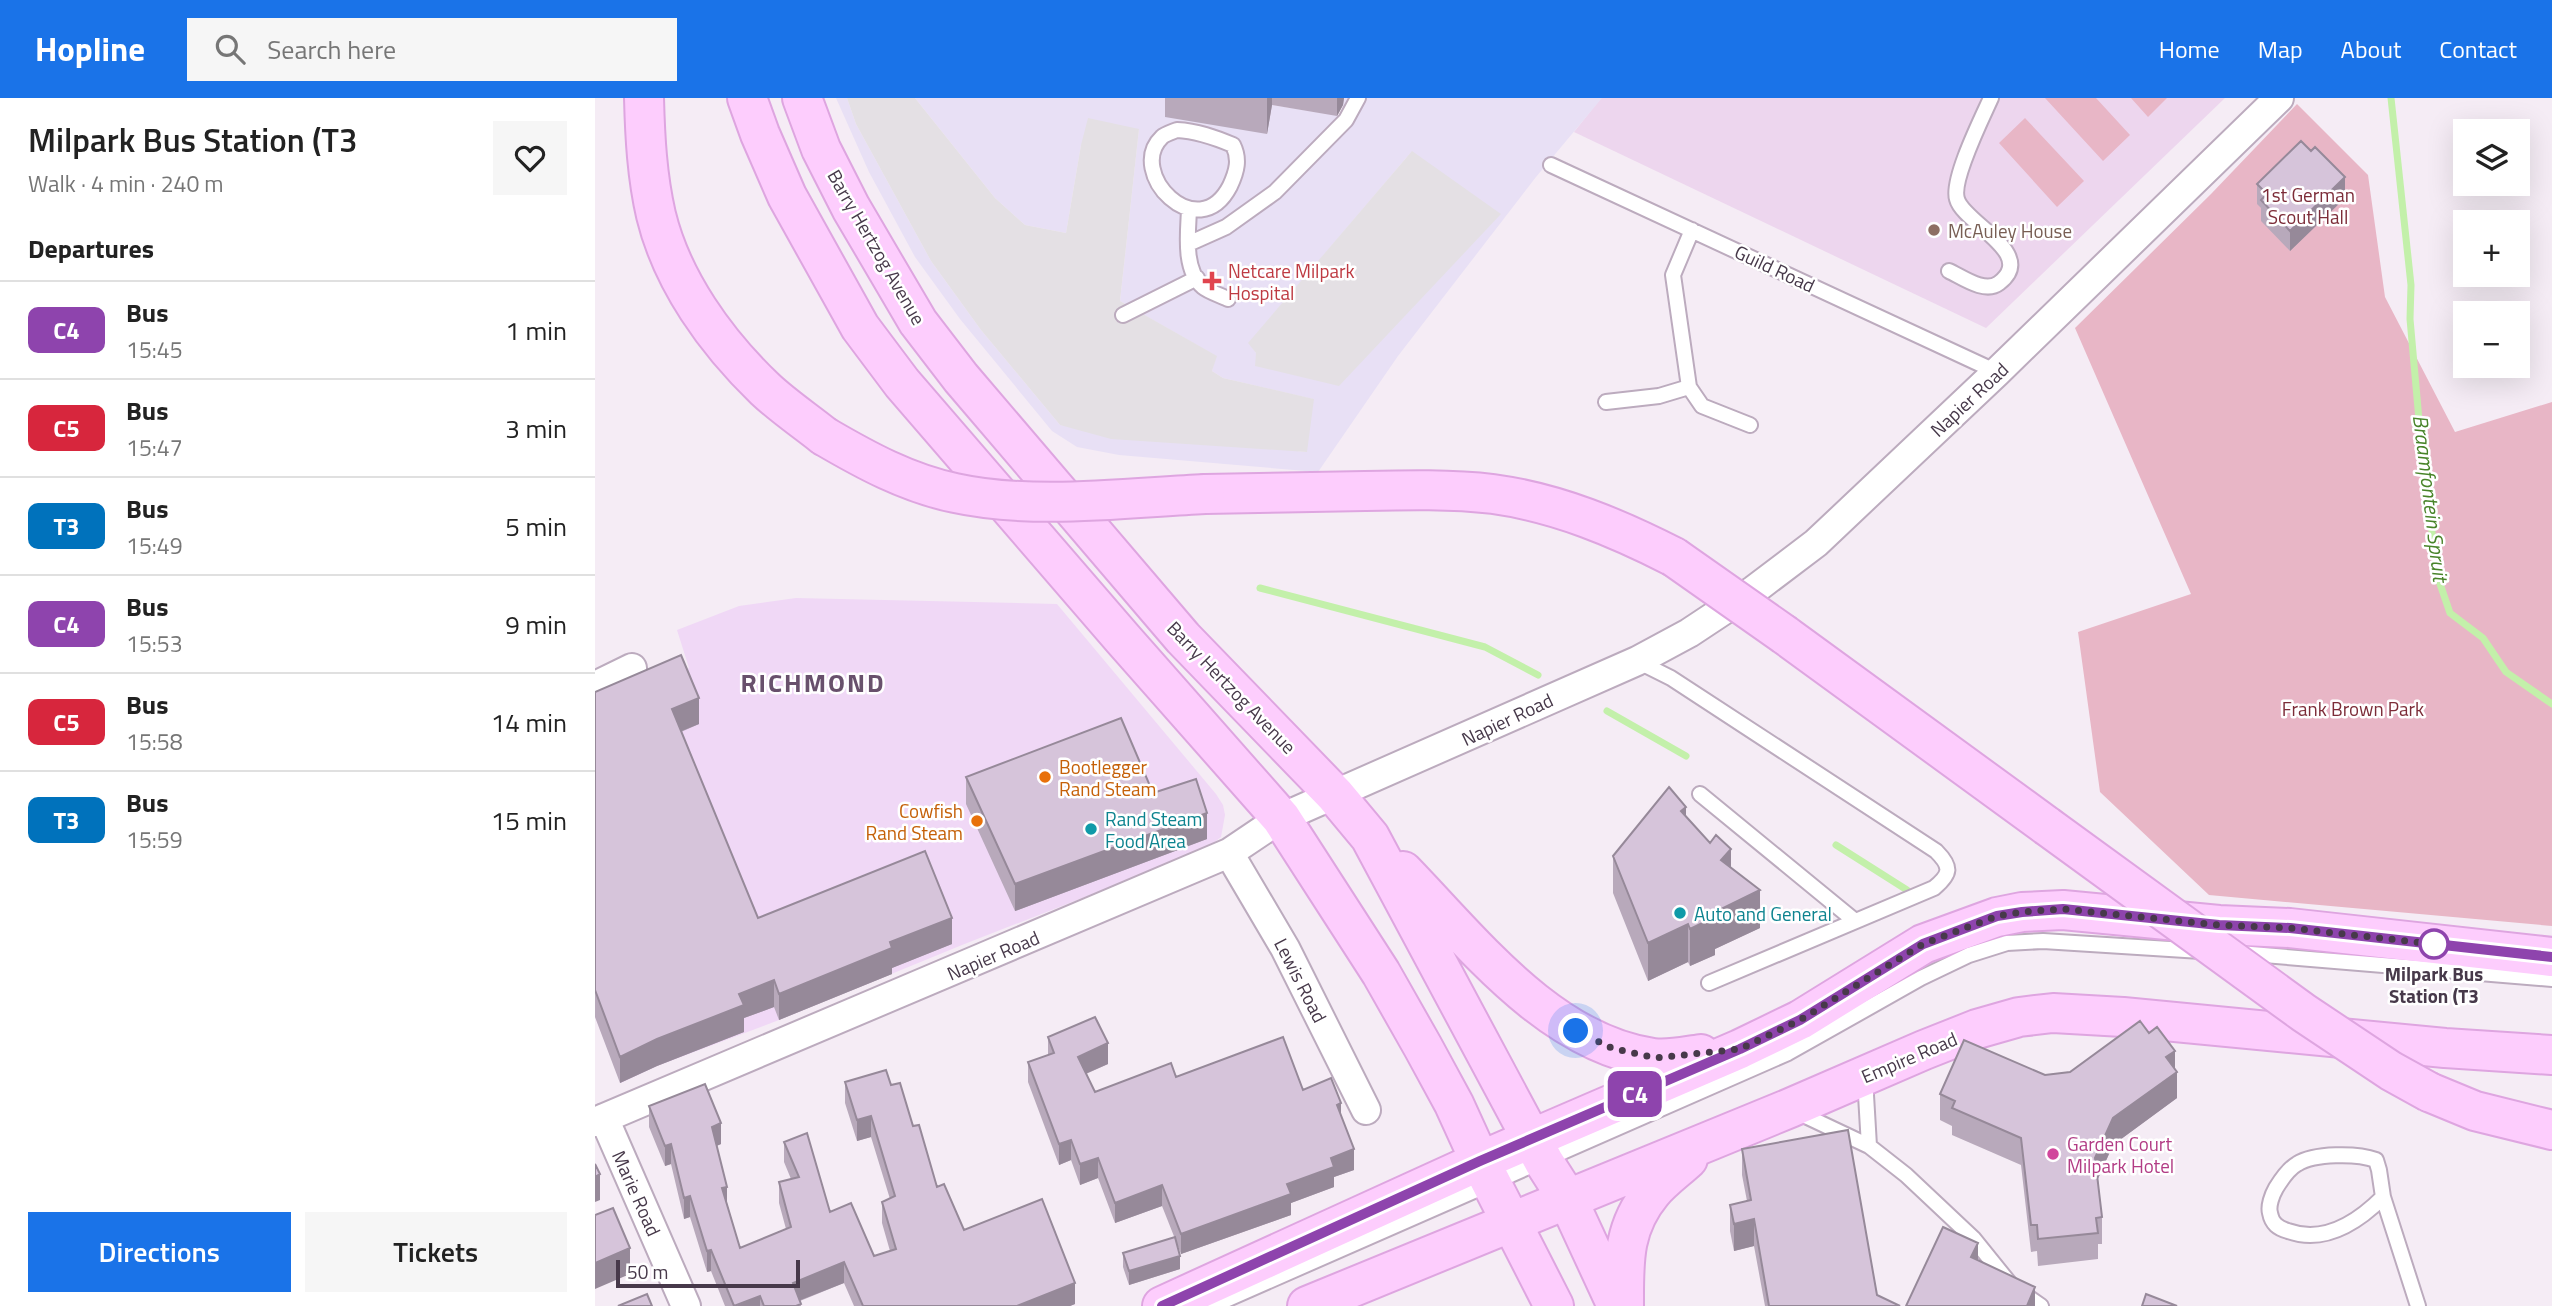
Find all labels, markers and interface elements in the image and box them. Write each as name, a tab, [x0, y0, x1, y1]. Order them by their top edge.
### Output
search box	[187, 18, 677, 81]
text: Hopline	[35, 24, 145, 74]
icon: search	[211, 30, 249, 68]
text: Search here	[267, 30, 396, 69]
text: Home	[2159, 31, 2220, 67]
text: Map	[2258, 31, 2303, 67]
text: About	[2341, 31, 2401, 67]
text: Contact	[2439, 31, 2517, 67]
text: Milpark Bus Station (T3	[28, 115, 357, 165]
map controls	[2453, 119, 2530, 378]
button: layers	[2453, 119, 2530, 196]
button: heart	[493, 121, 567, 195]
street label: Barry Hertzog Avenue	[821, 164, 933, 330]
text: Walk · 4 min · 240 m	[28, 166, 224, 201]
park label: 1st German Scout Hall	[2261, 180, 2355, 231]
button: +	[2453, 210, 2530, 287]
place label: McAuley House	[1948, 216, 2072, 245]
marker: McAuley House	[1926, 222, 1942, 238]
text: Departures	[28, 229, 154, 268]
street label: Guild Road	[1730, 237, 1820, 299]
place label: Netcare Milpark Hospital	[1228, 256, 1355, 307]
marker: Netcare Milpark Hospital	[1202, 271, 1222, 291]
text: Bus	[126, 293, 168, 332]
button: −	[2453, 301, 2530, 378]
text: 1 min	[505, 311, 567, 350]
text: C4	[53, 312, 80, 348]
text: 15:45	[126, 332, 183, 367]
street label: Napier Road	[1923, 355, 2015, 443]
text: Bus	[126, 391, 168, 430]
text: 3 min	[505, 409, 567, 448]
text: C5	[53, 410, 80, 446]
water label: Braamfontein Spruit	[2405, 413, 2457, 585]
text: 15:47	[126, 430, 183, 465]
text: Bus	[126, 489, 168, 528]
text: 5 min	[505, 507, 567, 546]
text: T3	[53, 508, 80, 544]
text: 15:49	[126, 528, 183, 563]
text: Bus	[126, 587, 168, 626]
text: 9 min	[505, 605, 567, 644]
text: C4	[53, 606, 80, 642]
street label: Barry Hertzog Avenue	[1161, 614, 1303, 760]
text: 15:53	[126, 626, 183, 661]
district label: RICHMOND	[740, 663, 886, 702]
text: Bus	[126, 685, 168, 724]
street label: Napier Road	[1456, 685, 1558, 753]
park label: Frank Brown Park	[2282, 694, 2424, 723]
text: 14 min	[491, 703, 567, 742]
text: C5	[53, 704, 80, 740]
text: 15:58	[126, 724, 183, 759]
place label: Bootlegger Rand Steam	[1059, 752, 1156, 803]
marker: Bootlegger Rand Steam	[1037, 769, 1053, 785]
text: Bus	[126, 783, 168, 822]
place label: Cowfish Rand Steam	[866, 796, 963, 847]
text: 15 min	[491, 801, 567, 840]
text: T3	[53, 802, 80, 838]
place label: Rand Steam Food Area	[1105, 804, 1202, 855]
marker: Cowfish Rand Steam	[969, 813, 985, 829]
marker: Rand Steam Food Area	[1083, 821, 1099, 837]
text: 15:59	[126, 822, 183, 857]
place label: Auto and General	[1694, 899, 1832, 928]
marker: Auto and General	[1672, 905, 1688, 921]
street label: Napier Road	[942, 923, 1044, 987]
marker: Milpark Bus Station (T3	[2419, 929, 2449, 959]
street label: Lewis Road	[1267, 933, 1335, 1027]
place label: Milpark Bus Station (T3	[2385, 959, 2483, 1010]
your location	[1558, 1013, 1593, 1048]
street label: Empire Road	[1856, 1024, 1962, 1090]
line badge: C4	[1604, 1071, 1667, 1117]
text: C4	[1622, 1076, 1648, 1112]
place label: Garden Court Milpark Hotel	[2067, 1129, 2174, 1180]
street label: Marie Road	[605, 1145, 669, 1241]
marker: Garden Court Milpark Hotel	[2045, 1146, 2061, 1162]
button: Directions	[28, 1212, 291, 1292]
button: Tickets	[305, 1212, 567, 1292]
scale bar	[616, 1257, 800, 1289]
text: 50 m	[627, 1257, 668, 1286]

